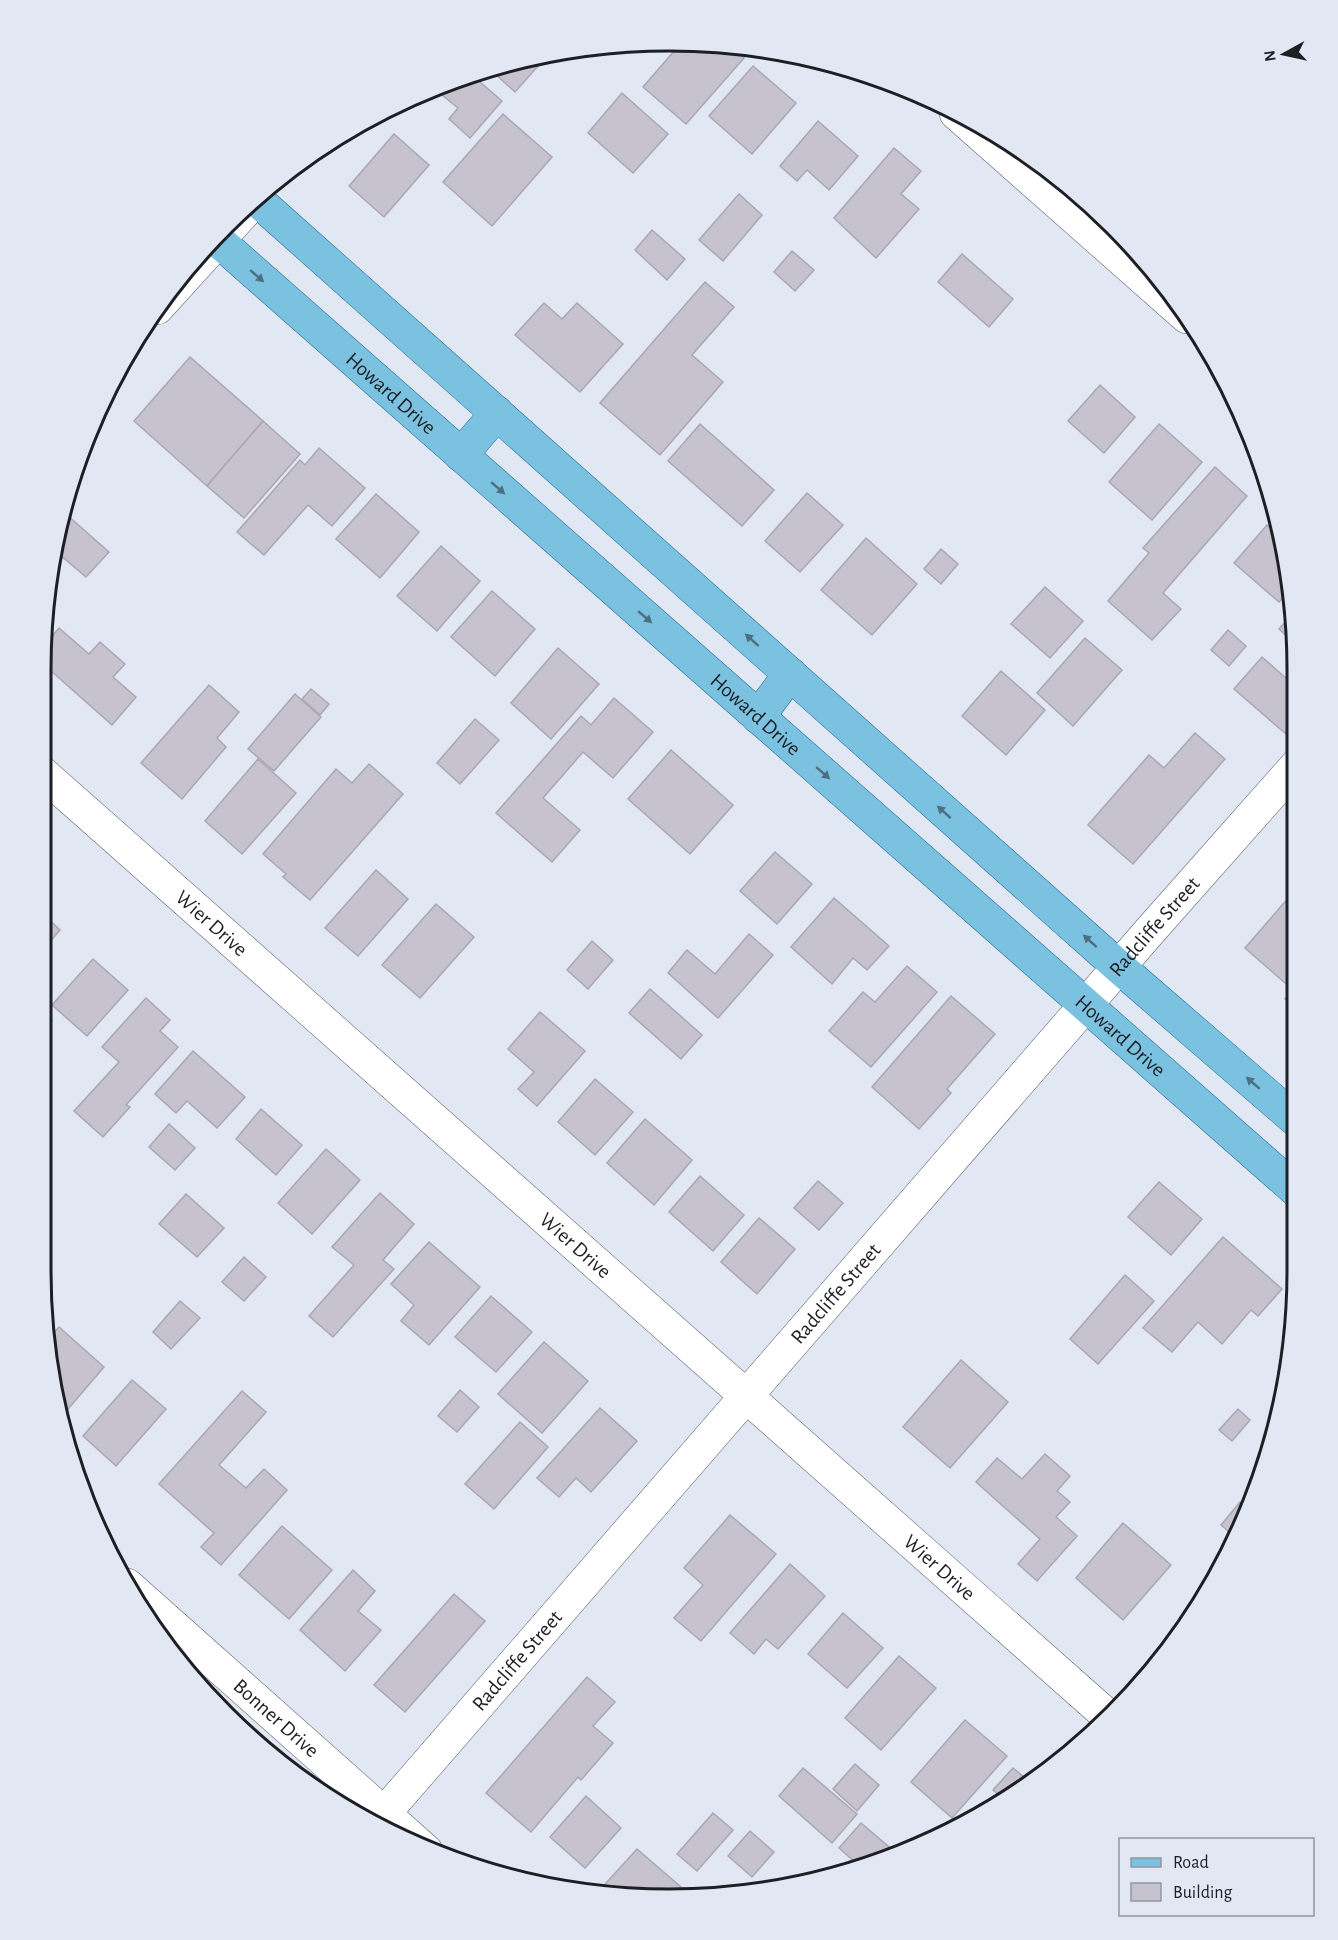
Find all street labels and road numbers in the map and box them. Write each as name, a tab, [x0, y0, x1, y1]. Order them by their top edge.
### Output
street label: Howard Drive	[342, 348, 440, 438]
street label: Howard Drive	[706, 670, 804, 760]
street label: Radcliffe Street	[1105, 873, 1204, 981]
street label: Wier Drive	[172, 887, 251, 960]
street label: Howard Drive	[1071, 991, 1169, 1081]
street label: Wier Drive	[536, 1209, 615, 1282]
street label: Radcliffe Street	[787, 1239, 885, 1348]
street label: Wier Drive	[900, 1531, 979, 1604]
street label: Radcliffe Street	[468, 1606, 566, 1715]
street label: Bonner Drive	[229, 1675, 323, 1761]

